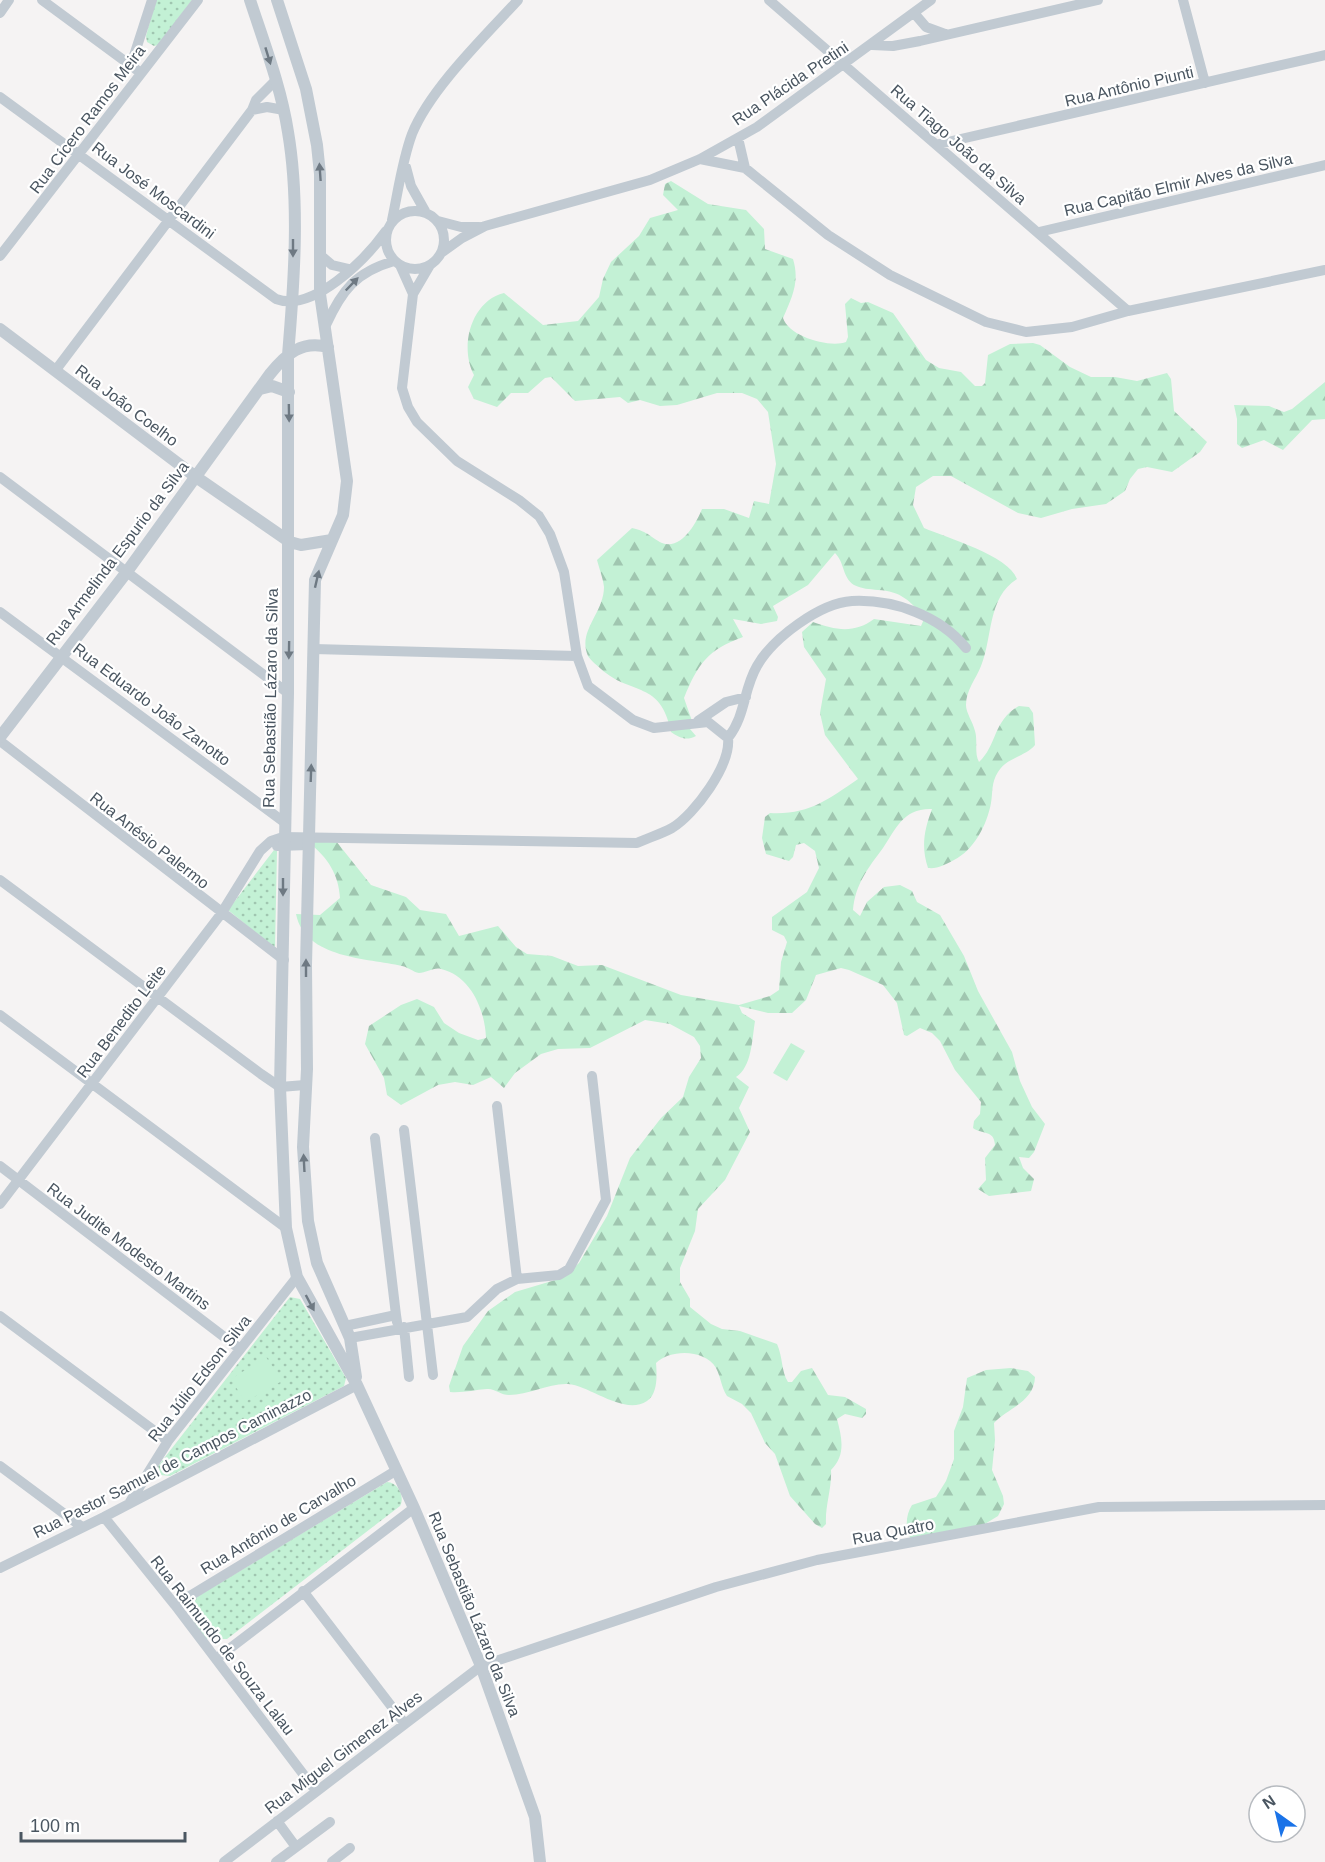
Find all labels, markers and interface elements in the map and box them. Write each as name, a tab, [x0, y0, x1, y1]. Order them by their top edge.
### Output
street label: Rua Plácida Pretini	[729, 38, 851, 129]
street label: Rua Cícero Ramos Meira	[26, 42, 149, 196]
one-way arrow	[264, 47, 273, 65]
street label: Rua Antônio Piunti	[1063, 63, 1195, 110]
street label: Rua Tiago João da Silva	[888, 81, 1030, 208]
street label: Rua José Moscardini	[89, 139, 218, 242]
street label: Rua Capitão Elmir Alves da Silva	[1062, 150, 1294, 219]
one-way arrow	[315, 163, 324, 182]
one-way arrow	[288, 238, 298, 257]
one-way arrow	[344, 277, 358, 291]
street label: Rua João Coelho	[72, 361, 181, 449]
one-way arrow	[284, 404, 294, 423]
street label: Rua Armelinda Espurio da Silva	[43, 458, 192, 648]
one-way arrow	[312, 570, 322, 588]
street label: Rua Sebastião Lázaro da Silva	[260, 588, 281, 808]
street label: Rua Eduardo João Zanotto	[70, 640, 234, 769]
one-way arrow	[284, 641, 293, 660]
one-way arrow	[306, 764, 316, 783]
street label: Rua Anésio Palermo	[87, 789, 212, 892]
one-way arrow	[278, 878, 288, 897]
one-way arrow	[301, 959, 311, 978]
street label: Rua Benedito Leite	[74, 962, 169, 1081]
one-way arrow	[299, 1153, 308, 1172]
street label: Rua Judite Modesto Martins	[44, 1180, 213, 1313]
one-way arrow	[305, 1295, 315, 1312]
street label: Rua Júlio Edson Silva	[145, 1312, 254, 1445]
street label: Rua Pastor Samuel de Campos Caminazzo	[30, 1386, 314, 1541]
street label: Rua Antônio de Carvalho	[198, 1471, 359, 1578]
street label: Rua Sebastião Lázaro da Silva	[426, 1509, 524, 1719]
street label: Rua Quatro	[851, 1515, 935, 1548]
street label: Rua Raimundo de Souza Lalau	[147, 1552, 298, 1738]
street label: Rua Miguel Gimenez Alves	[261, 1688, 425, 1817]
north arrow	[1247, 1784, 1307, 1844]
text: N	[1259, 1792, 1278, 1812]
scale bar	[21, 1805, 184, 1843]
text: 100 m	[30, 1816, 80, 1836]

